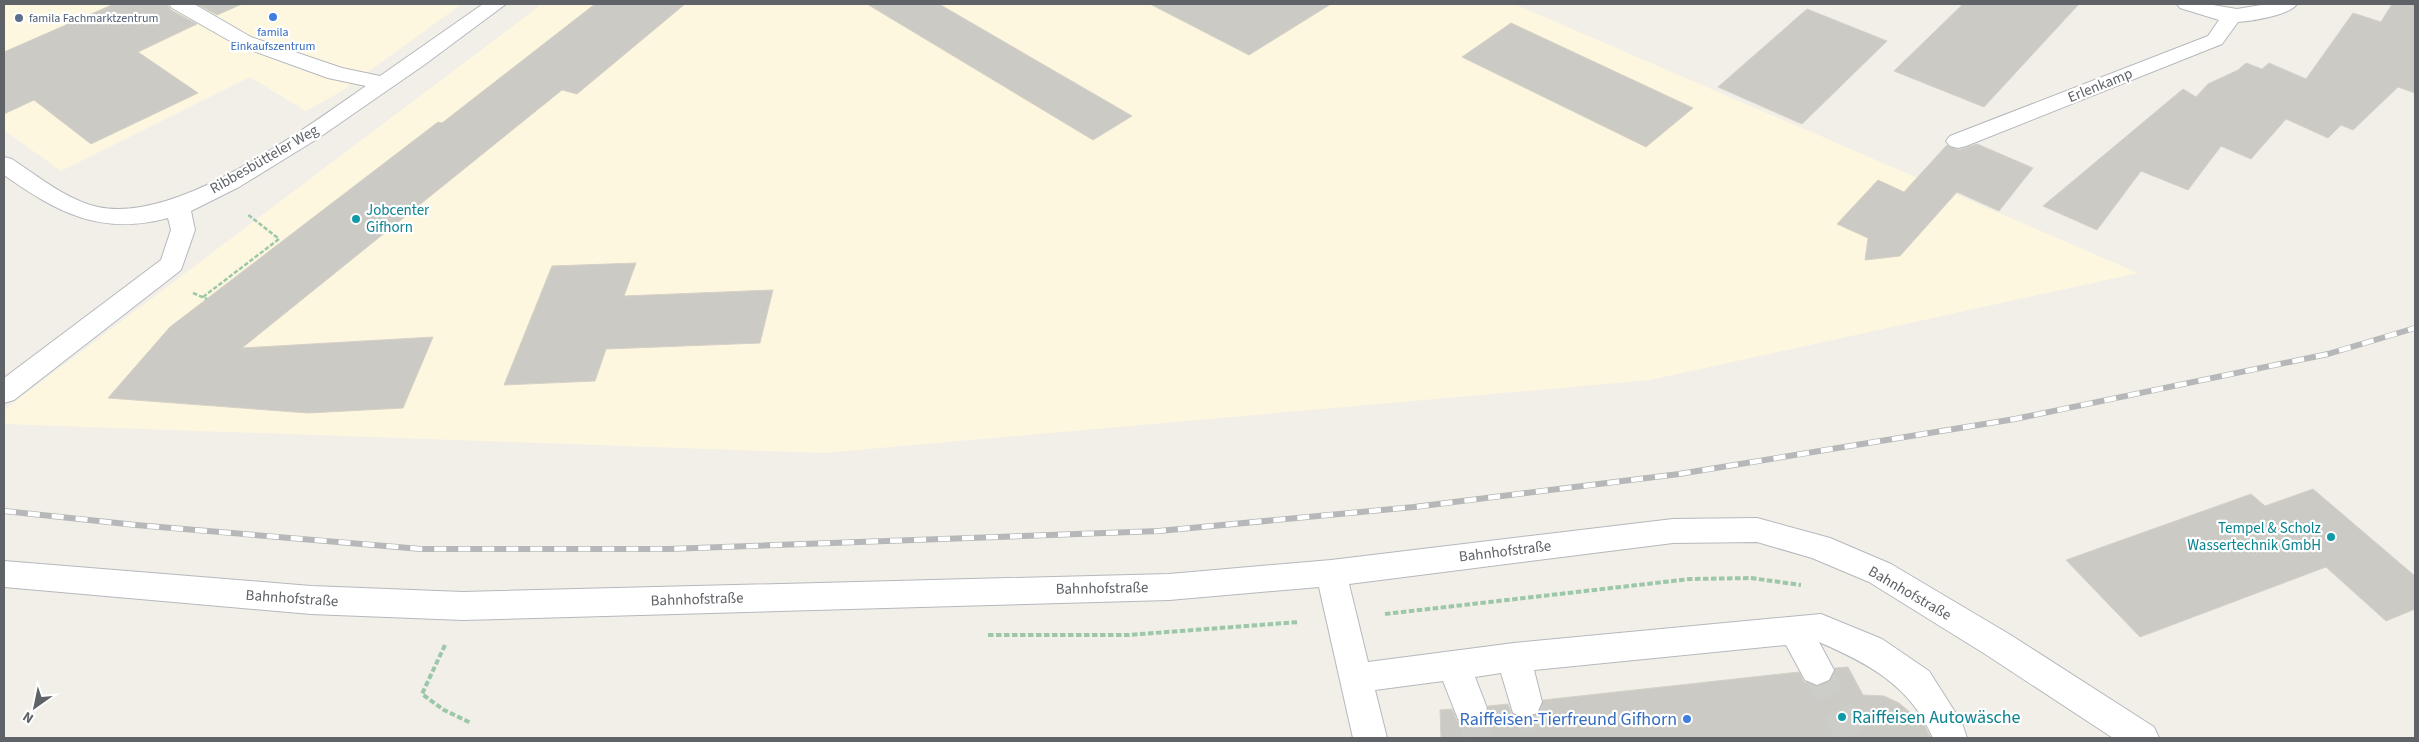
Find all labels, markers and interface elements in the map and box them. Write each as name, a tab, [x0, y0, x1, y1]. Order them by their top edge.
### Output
place label: famila Fachmarktzentrum	[29, 10, 158, 27]
marker: famila Einkaufszentrum	[267, 11, 279, 23]
marker: famila Fachmarktzentrum	[13, 12, 25, 24]
place label: famila Einkaufszentrum	[231, 24, 316, 55]
street label: Erlenkamp	[2065, 63, 2136, 108]
street label: Ribbesbütteler Weg	[206, 120, 323, 199]
place label: Jobcenter Gifhorn	[366, 200, 430, 238]
marker: Jobcenter Gifhorn	[350, 213, 362, 225]
place label: Tempel & Scholz Wassertechnik GmbH	[2187, 518, 2321, 556]
marker: Tempel & Scholz Wassertechnik GmbH	[2325, 531, 2337, 543]
street label: Bahnhofstraße	[1458, 535, 1552, 568]
street label: Bahnhofstraße	[1864, 561, 1955, 626]
street label: Bahnhofstraße	[1055, 577, 1149, 600]
street label: Bahnhofstraße	[245, 585, 339, 612]
street label: Bahnhofstraße	[650, 587, 744, 612]
north arrow	[10, 682, 60, 732]
place label: Raiffeisen Autowäsche	[1852, 705, 2021, 730]
text: N	[19, 706, 38, 728]
place label: Raiffeisen-Tierfreund Gifhorn	[1460, 707, 1677, 732]
marker: Raiffeisen Autowäsche	[1836, 711, 1848, 723]
marker: Raiffeisen-Tierfreund Gifhorn	[1681, 713, 1693, 725]

